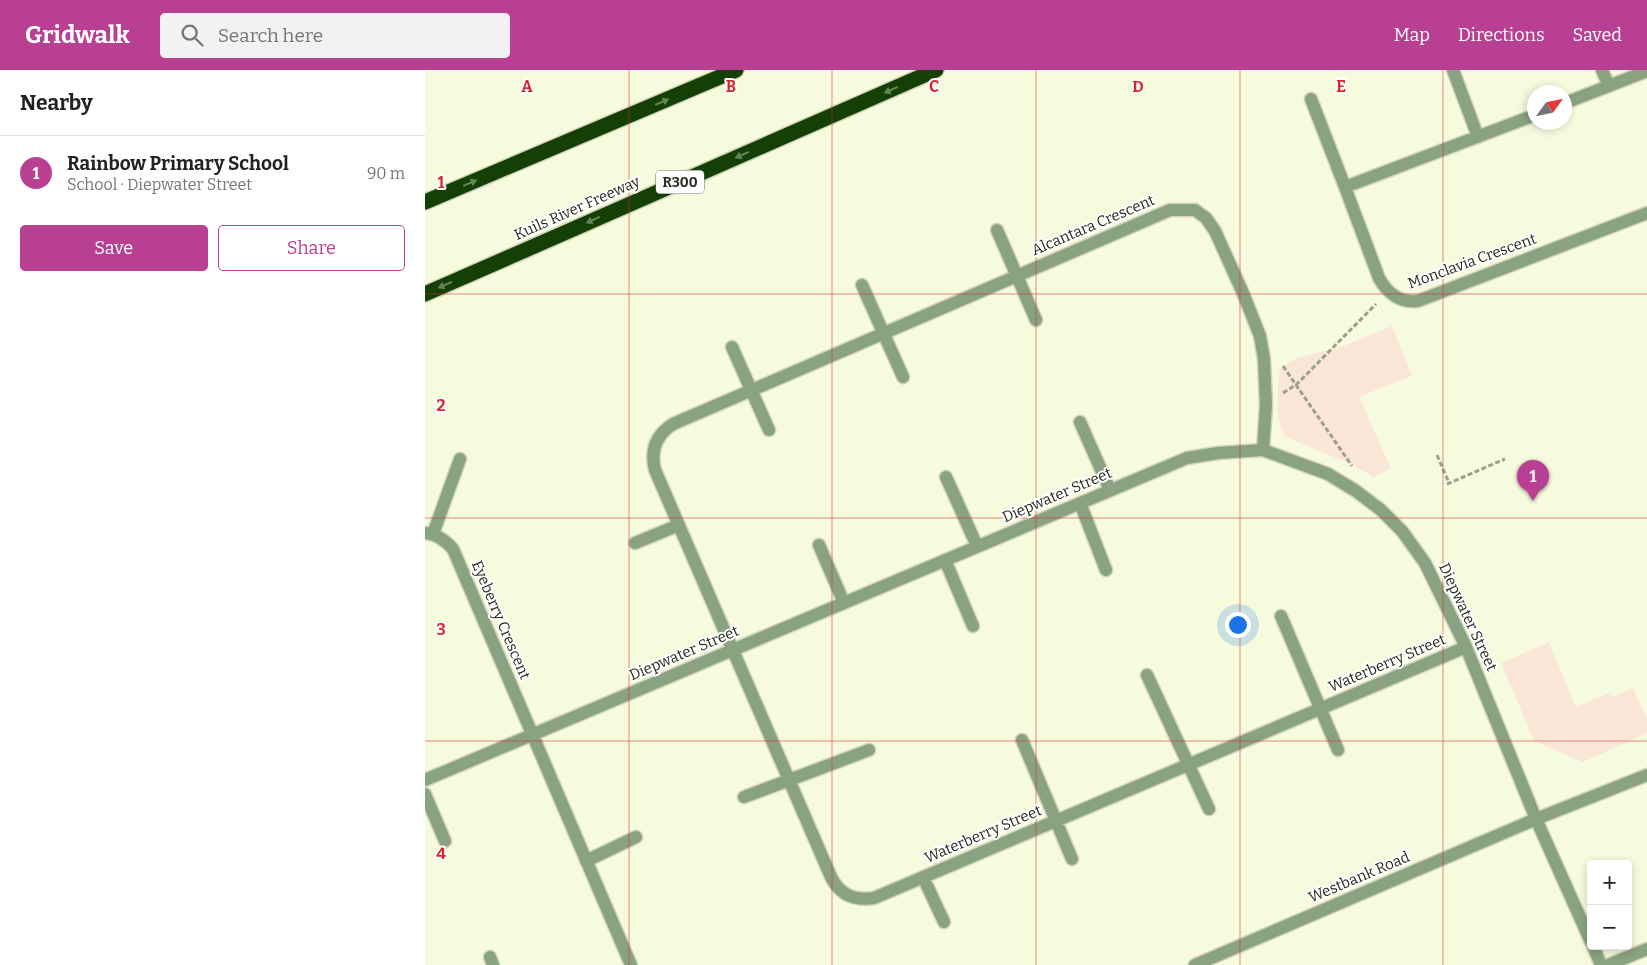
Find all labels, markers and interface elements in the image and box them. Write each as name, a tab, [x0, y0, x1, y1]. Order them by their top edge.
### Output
search box	[160, 13, 510, 58]
text: Gridwalk	[25, 21, 130, 49]
icon: search	[178, 21, 206, 49]
text: Search here	[218, 24, 323, 47]
text: Map	[1394, 24, 1430, 46]
text: Directions	[1458, 24, 1545, 46]
text: Saved	[1573, 24, 1622, 46]
text: A	[521, 77, 533, 96]
text: B	[726, 77, 736, 96]
text: C	[929, 77, 939, 96]
text: D	[1132, 77, 1144, 96]
text: E	[1336, 77, 1346, 96]
north arrow	[1527, 85, 1572, 130]
one-way arrow	[884, 86, 898, 94]
text: Nearby	[20, 90, 93, 116]
one-way arrow	[655, 97, 669, 105]
one-way arrow	[735, 151, 749, 159]
text: Rainbow Primary School	[67, 152, 289, 175]
text: 1	[33, 164, 39, 183]
text: 90 m	[367, 164, 405, 183]
road number: R300	[656, 170, 704, 194]
street label: Kuils River Freeway	[511, 172, 643, 244]
text: 1	[438, 173, 445, 192]
text: School · Diepwater Street	[67, 175, 252, 194]
one-way arrow	[463, 179, 478, 187]
street label: Alcantara Crescent	[1029, 191, 1158, 259]
one-way arrow	[586, 216, 600, 224]
button: Save	[20, 225, 208, 271]
button: Share	[218, 225, 405, 271]
street label: Monclavia Crescent	[1405, 229, 1539, 293]
one-way arrow	[438, 282, 452, 290]
text: 2	[436, 396, 446, 415]
pin: 1	[1517, 460, 1549, 501]
street label: Diepwater Street	[1000, 464, 1115, 526]
street label: Eyeberry Crescent	[468, 558, 534, 683]
street label: Diepwater Street	[1435, 560, 1501, 674]
your location	[1225, 612, 1251, 638]
text: 3	[436, 620, 446, 639]
street label: Diepwater Street	[627, 622, 742, 684]
street label: Waterberry Street	[1326, 630, 1449, 696]
street label: Waterberry Street	[922, 801, 1045, 867]
text: 4	[436, 844, 446, 863]
street label: Westbank Road	[1306, 848, 1412, 906]
map controls	[1587, 860, 1632, 950]
button: +	[1587, 860, 1632, 905]
button: −	[1587, 905, 1632, 950]

